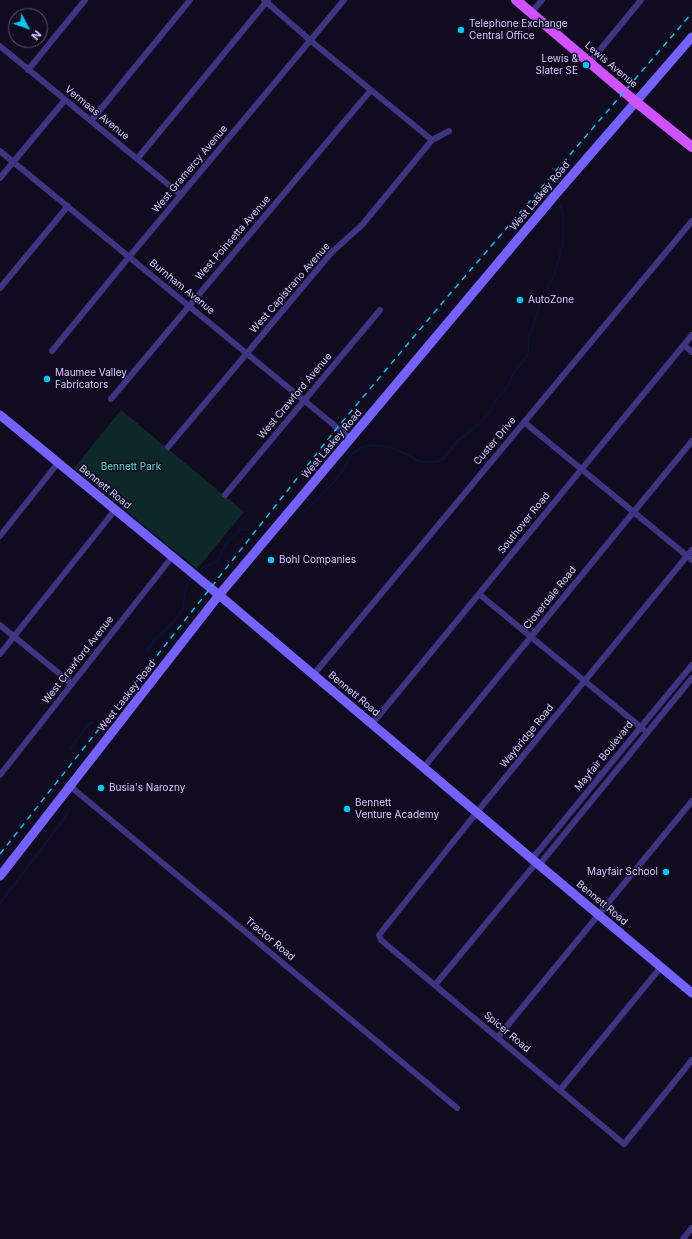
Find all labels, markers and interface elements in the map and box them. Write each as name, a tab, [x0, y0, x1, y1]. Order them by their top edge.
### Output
north arrow	[8, 8, 48, 48]
place label: Telephone Exchange Central Office	[469, 18, 568, 42]
marker: Telephone Exchange Central Office	[456, 25, 466, 35]
text: N	[28, 27, 44, 43]
street label: Lewis Avenue	[582, 39, 640, 91]
place label: Lewis & Slater SE	[536, 53, 578, 76]
marker: Lewis & Slater SE	[581, 60, 591, 70]
street label: Vermaas Avenue	[62, 83, 132, 143]
street label: West Gramercy Avenue	[150, 123, 230, 215]
street label: West Laskey Road	[508, 159, 572, 233]
street label: West Poinsetta Avenue	[193, 193, 273, 283]
street label: West Capistrano Avenue	[247, 240, 333, 336]
street label: Burnham Avenue	[147, 257, 217, 317]
place label: AutoZone	[528, 294, 574, 306]
marker: AutoZone	[515, 295, 525, 305]
street label: West Crawford Avenue	[256, 351, 334, 441]
place label: Maumee Valley Fabricators	[55, 367, 127, 390]
marker: Maumee Valley Fabricators	[42, 374, 52, 384]
street label: West Laskey Road	[300, 407, 364, 481]
street label: Custer Drive	[471, 415, 519, 467]
park label: Bennett Park	[101, 461, 161, 473]
street label: Bennett Road	[77, 462, 133, 512]
street label: Southover Road	[496, 490, 552, 556]
place label: Bohl Companies	[279, 554, 356, 566]
marker: Bohl Companies	[266, 555, 276, 565]
street label: Cloverdale Road	[521, 564, 579, 632]
street label: West Crawford Avenue	[40, 614, 116, 706]
street label: West Laskey Road	[96, 658, 158, 734]
street label: Bennett Road	[326, 669, 382, 719]
street label: Waybridge Road	[498, 702, 556, 770]
street label: Mayfair Boulevard	[572, 719, 636, 793]
place label: Busia's Narozny	[109, 782, 185, 794]
marker: Busia's Narozny	[96, 783, 106, 793]
place label: Bennett Venture Academy	[355, 797, 439, 820]
marker: Bennett Venture Academy	[342, 804, 352, 814]
place label: Mayfair School	[587, 866, 658, 878]
marker: Mayfair School	[661, 867, 671, 877]
street label: Bennett Road	[574, 878, 630, 928]
street label: Tractor Road	[243, 915, 297, 963]
street label: Spicer Road	[481, 1009, 533, 1055]

